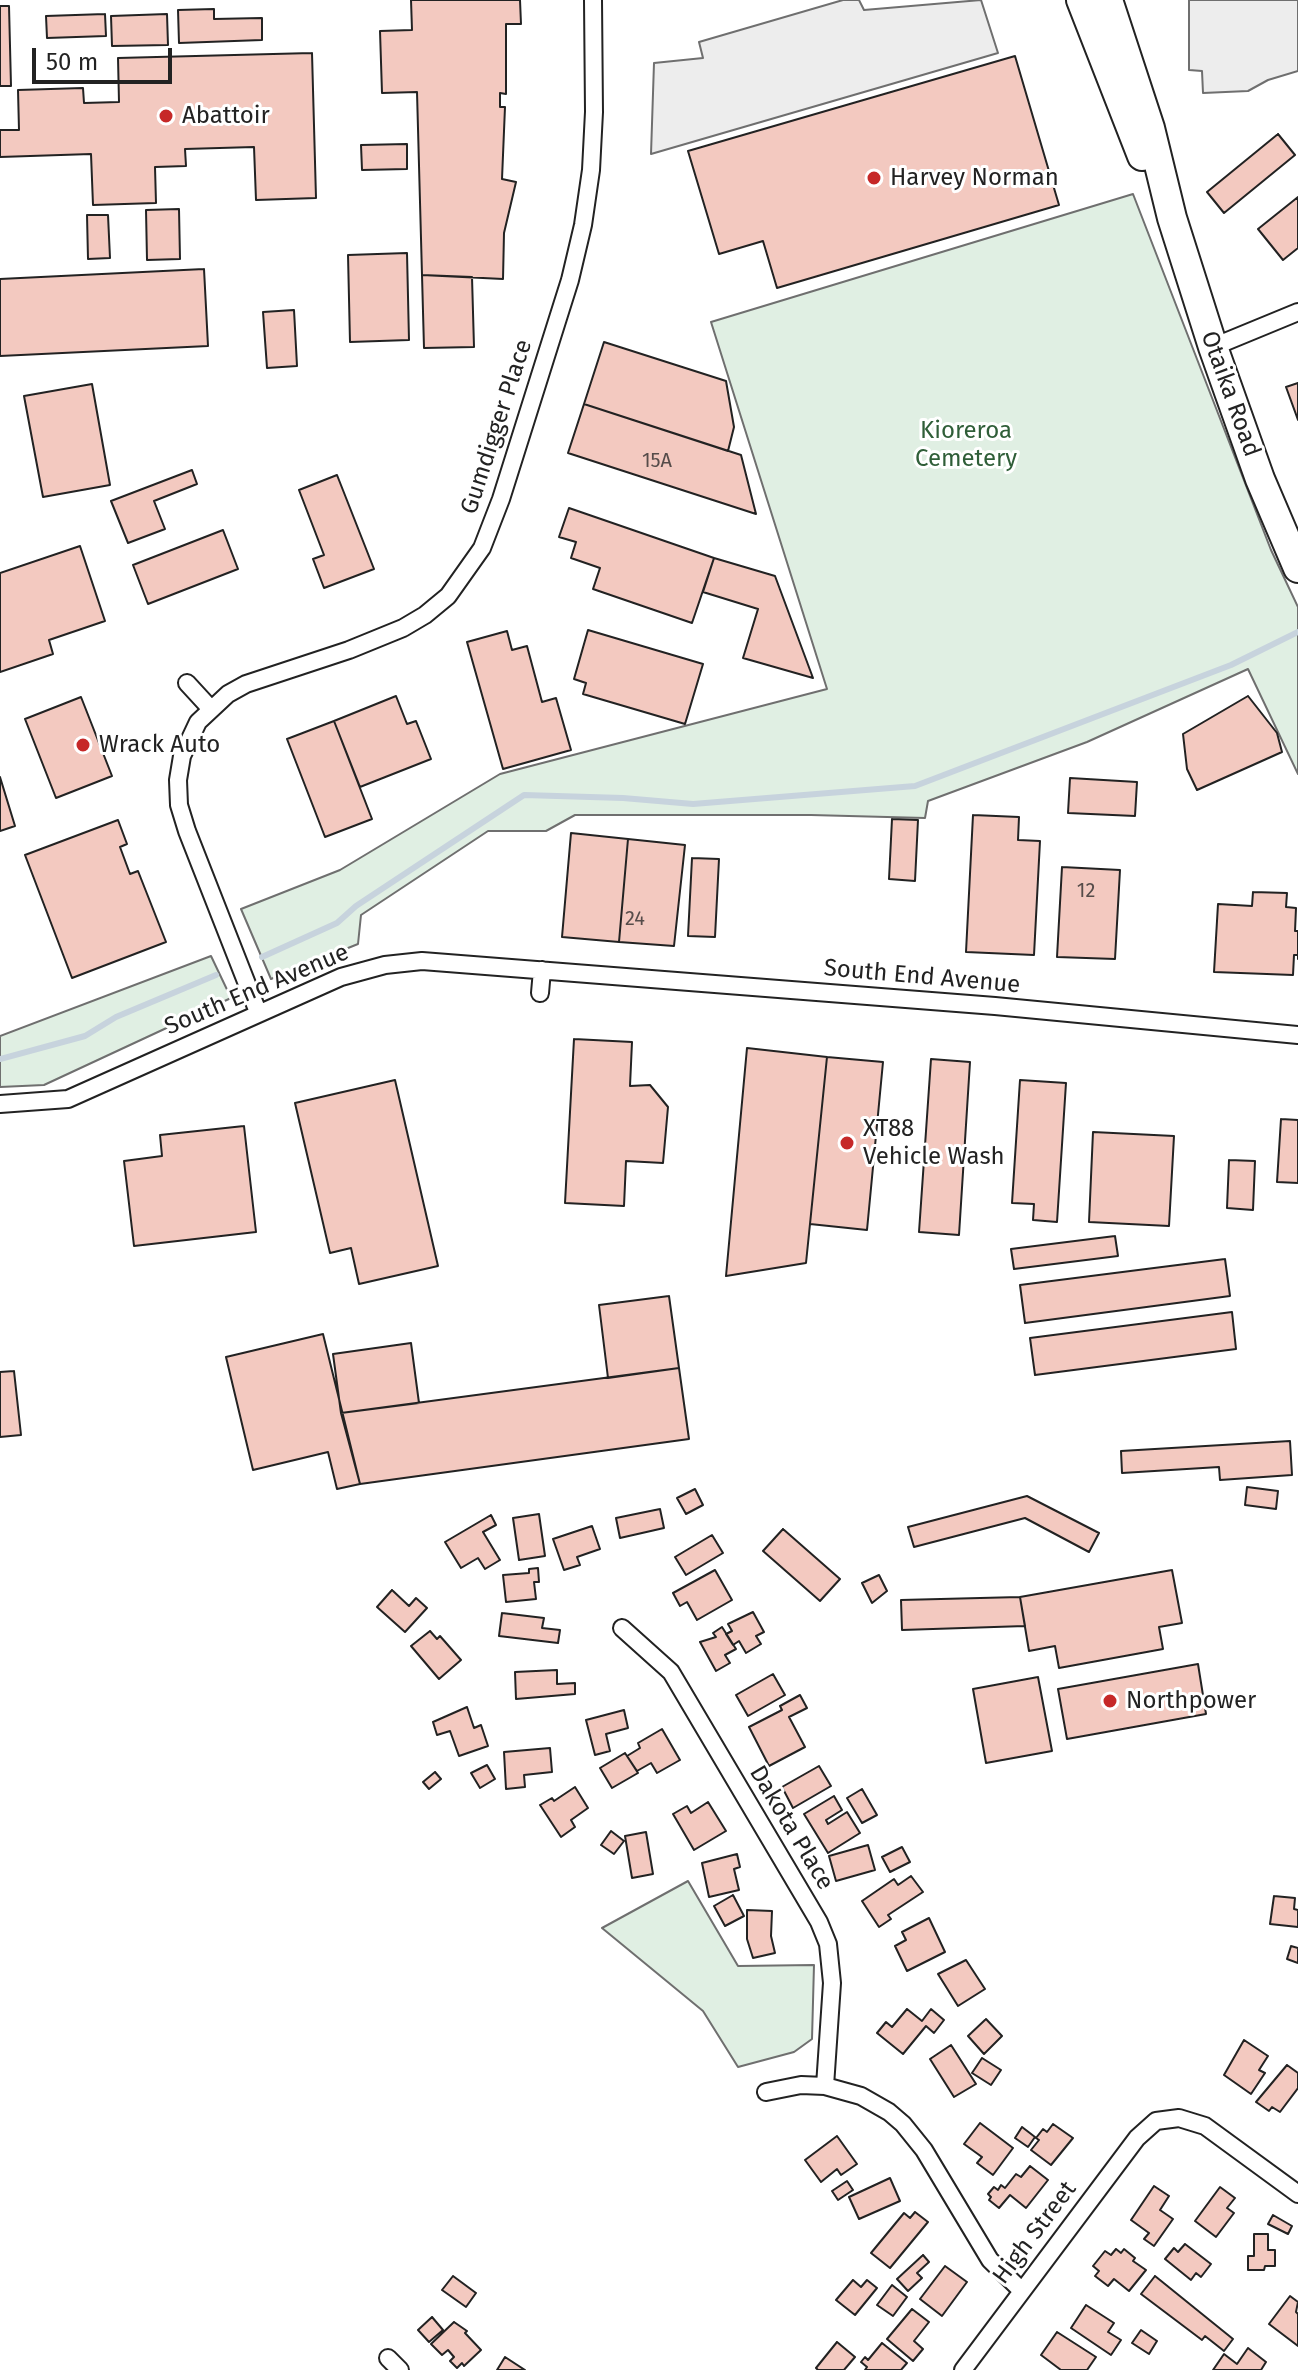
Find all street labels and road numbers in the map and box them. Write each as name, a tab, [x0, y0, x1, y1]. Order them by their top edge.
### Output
street label: Otaika Road	[1194, 327, 1266, 461]
street label: Gumdigger Place	[455, 336, 539, 518]
street label: South End Avenue	[161, 938, 353, 1042]
street label: South End Avenue	[823, 954, 1021, 1000]
street label: Dakota Place	[743, 1761, 839, 1895]
street label: High Street	[987, 2176, 1083, 2290]

